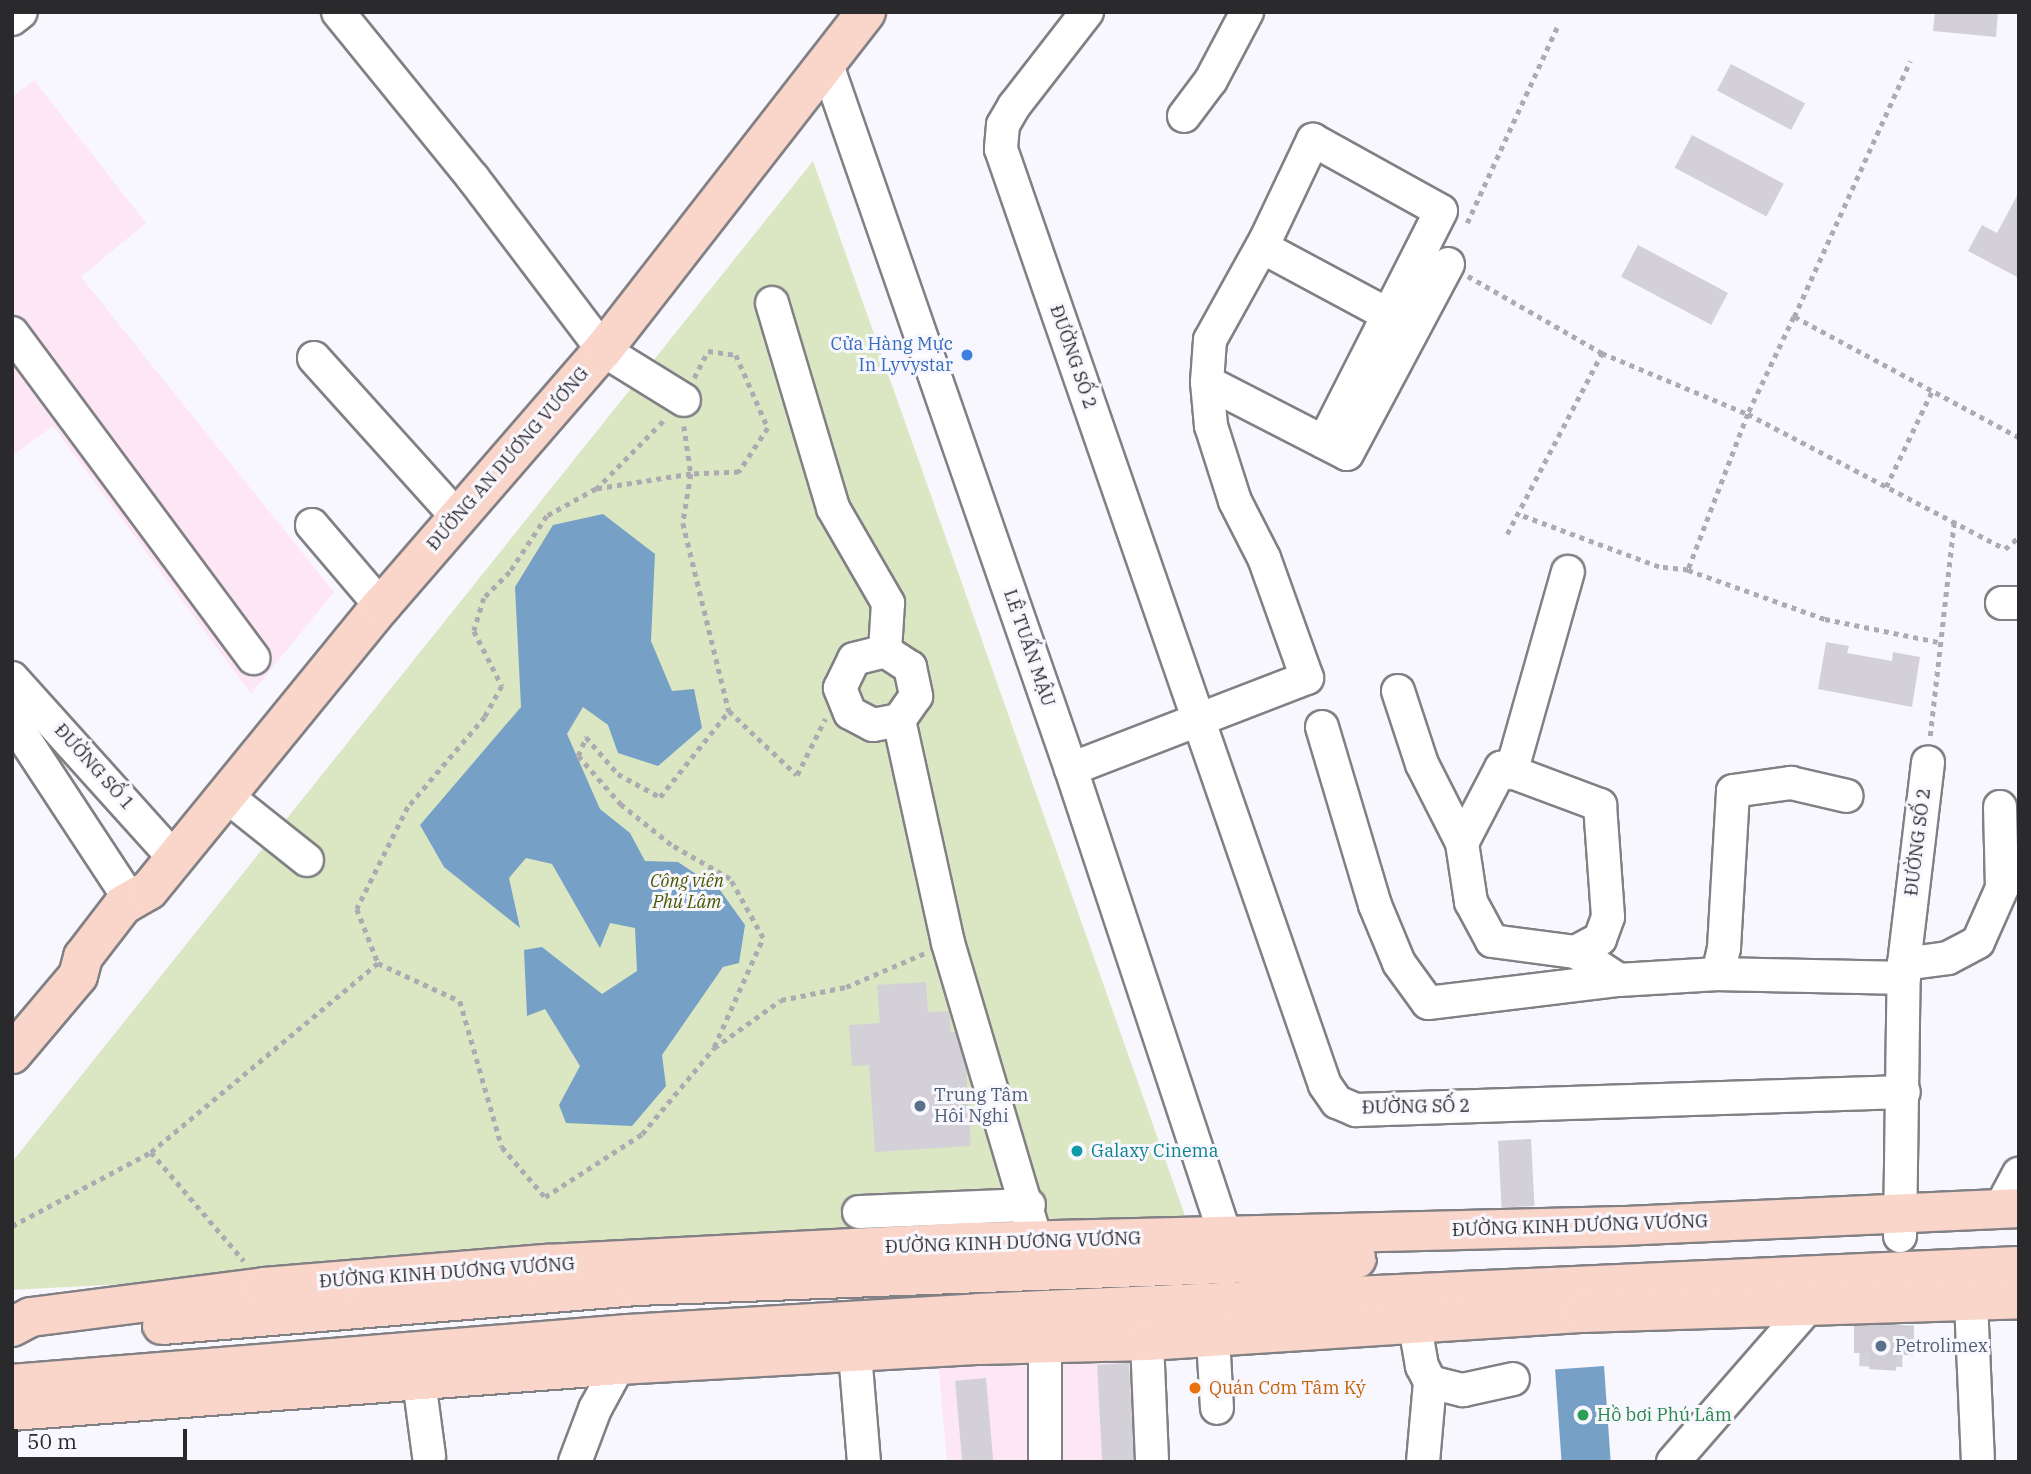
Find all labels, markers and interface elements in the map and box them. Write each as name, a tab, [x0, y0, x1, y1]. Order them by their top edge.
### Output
street label: ĐƯỜNG SỐ 2	[1045, 302, 1101, 412]
place label: Cửa Hàng Mực In Lyvystar	[831, 334, 953, 376]
marker: Cửa Hàng Mực In Lyvystar	[959, 347, 975, 363]
street label: ĐƯỜNG AN DƯƠNG VƯƠNG	[423, 363, 593, 555]
street label: LÊ TUẤN MẬU	[999, 587, 1059, 709]
street label: ĐƯỜNG SỐ 1	[50, 719, 138, 815]
street label: ĐƯỜNG SỐ 2	[1901, 787, 1935, 897]
park label: Công viên Phú Lâm	[650, 871, 724, 914]
place label: Trung Tâm Hôi Nghi	[934, 1085, 1028, 1128]
street label: ĐƯỜNG SỐ 2	[1362, 1095, 1470, 1119]
marker: Trung Tâm Hôi Nghi	[912, 1098, 928, 1114]
place label: Galaxy Cinema	[1091, 1140, 1219, 1162]
marker: Galaxy Cinema	[1069, 1143, 1085, 1159]
street label: ĐƯỜNG KINH DƯƠNG VƯƠNG	[1452, 1211, 1708, 1241]
street label: ĐƯỜNG KINH DƯƠNG VƯƠNG	[885, 1228, 1141, 1258]
street label: ĐƯỜNG KINH DƯƠNG VƯƠNG	[318, 1253, 576, 1293]
place label: Petrolimex	[1895, 1335, 1988, 1357]
marker: Petrolimex	[1873, 1338, 1889, 1354]
place label: Quán Cơm Tâm Ký	[1209, 1377, 1366, 1399]
marker: Quán Cơm Tâm Ký	[1187, 1380, 1203, 1396]
place label: Hồ bơi Phú Lâm	[1597, 1404, 1732, 1426]
marker: Hồ bơi Phú Lâm	[1575, 1407, 1591, 1423]
scale bar	[18, 1414, 191, 1458]
text: 50 m	[27, 1427, 77, 1455]

